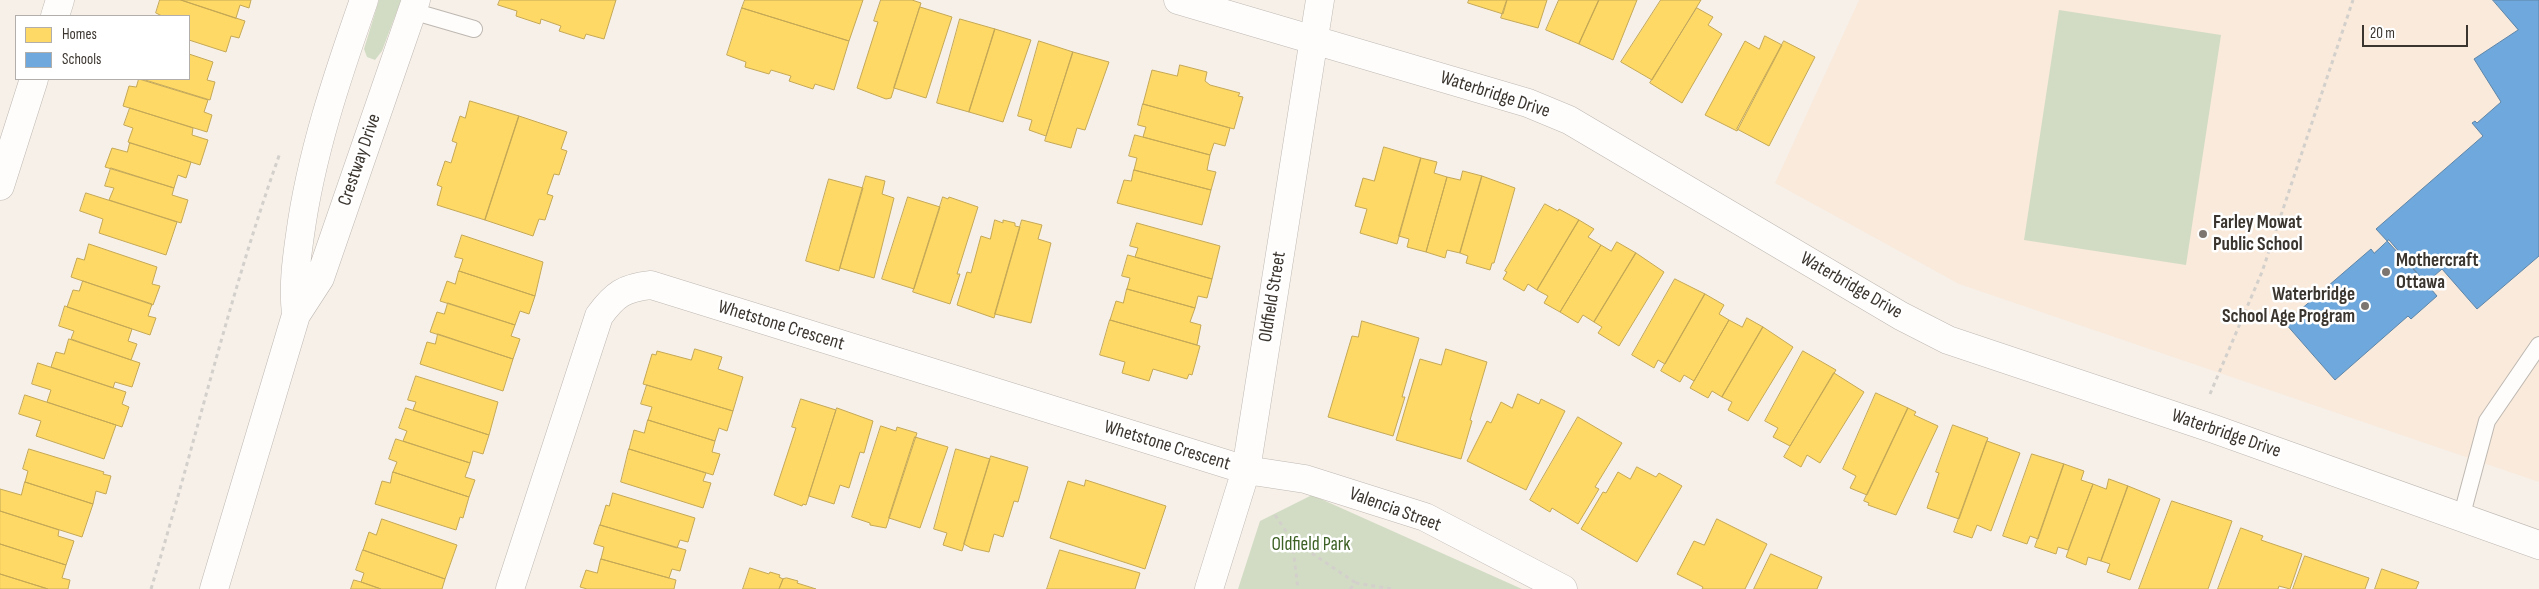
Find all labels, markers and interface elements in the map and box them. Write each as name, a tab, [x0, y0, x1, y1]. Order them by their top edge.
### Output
legend	[15, 15, 190, 80]
scale bar	[2364, 15, 2470, 47]
text: 20 m	[2370, 24, 2395, 43]
text: Homes	[62, 25, 97, 44]
text: Schools	[62, 50, 101, 69]
street label: Waterbridge Drive	[1437, 67, 1553, 123]
street label: Crestway Drive	[334, 111, 386, 209]
place label: Farley Mowat Public School	[2213, 212, 2303, 256]
marker: Farley Mowat Public School	[2197, 228, 2209, 240]
street label: Waterbridge Drive	[1796, 248, 1906, 324]
street label: Oldfield Street	[1255, 250, 1291, 344]
place label: Mothercraft Ottawa	[2396, 250, 2478, 294]
marker: Mothercraft Ottawa	[2380, 266, 2392, 278]
place label: Waterbridge School Age Program	[2222, 284, 2355, 328]
street label: Whetstone Crescent	[715, 296, 847, 356]
marker: Waterbridge School Age Program	[2359, 300, 2371, 312]
street label: Waterbridge Drive	[2168, 405, 2284, 463]
street label: Whetstone Crescent	[1101, 416, 1233, 476]
street label: Valencia Street	[1346, 483, 1444, 537]
park label: Oldfield Park	[1271, 534, 1351, 556]

